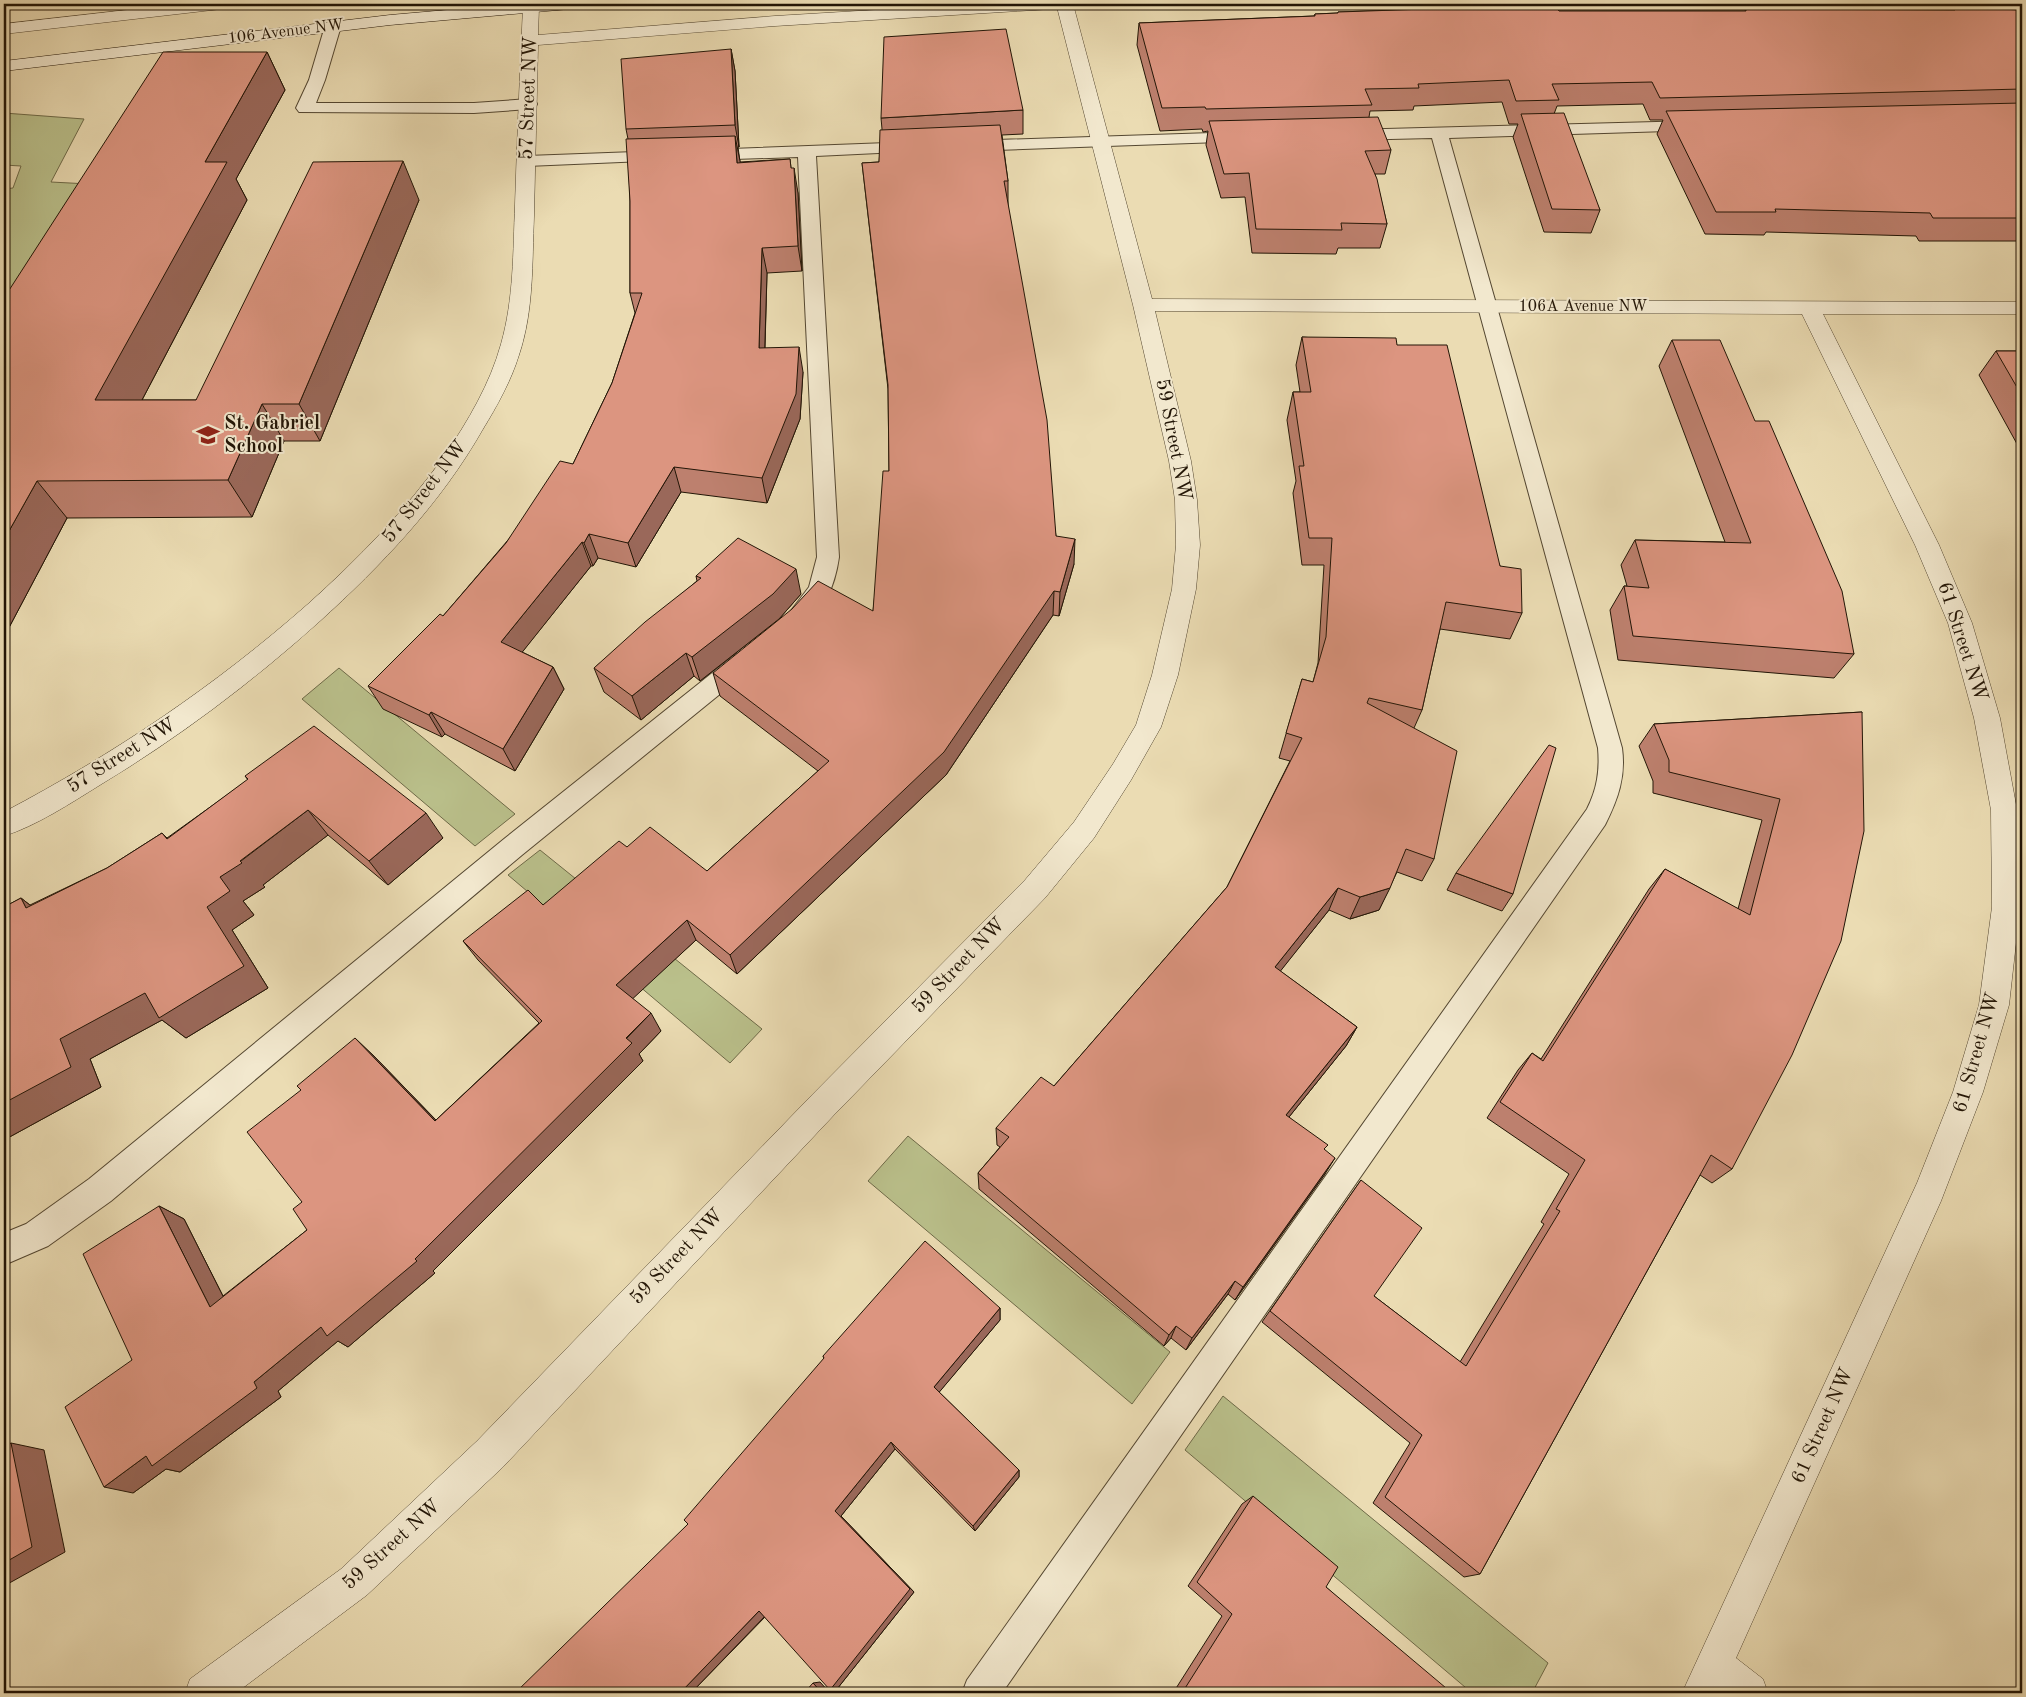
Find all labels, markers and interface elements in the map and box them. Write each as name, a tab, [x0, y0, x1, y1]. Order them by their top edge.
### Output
street label: 106 Avenue NW	[227, 17, 345, 47]
street label: 57 Street NW	[517, 36, 541, 160]
street label: 106A Avenue NW	[1518, 299, 1648, 315]
street label: 59 Street NW	[1151, 377, 1195, 503]
place label: St. Gabriel School	[224, 414, 320, 457]
school or university icon: St. Gabriel School	[195, 422, 221, 448]
street label: 57 Street NW	[379, 437, 471, 547]
street label: 61 Street NW	[1933, 580, 1991, 704]
street label: 57 Street NW	[64, 715, 180, 797]
street label: 59 Street NW	[909, 914, 1009, 1018]
street label: 61 Street NW	[1950, 991, 2004, 1115]
street label: 59 Street NW	[627, 1205, 727, 1309]
street label: 61 Street NW	[1789, 1365, 1857, 1487]
street label: 59 Street NW	[339, 1496, 445, 1594]

